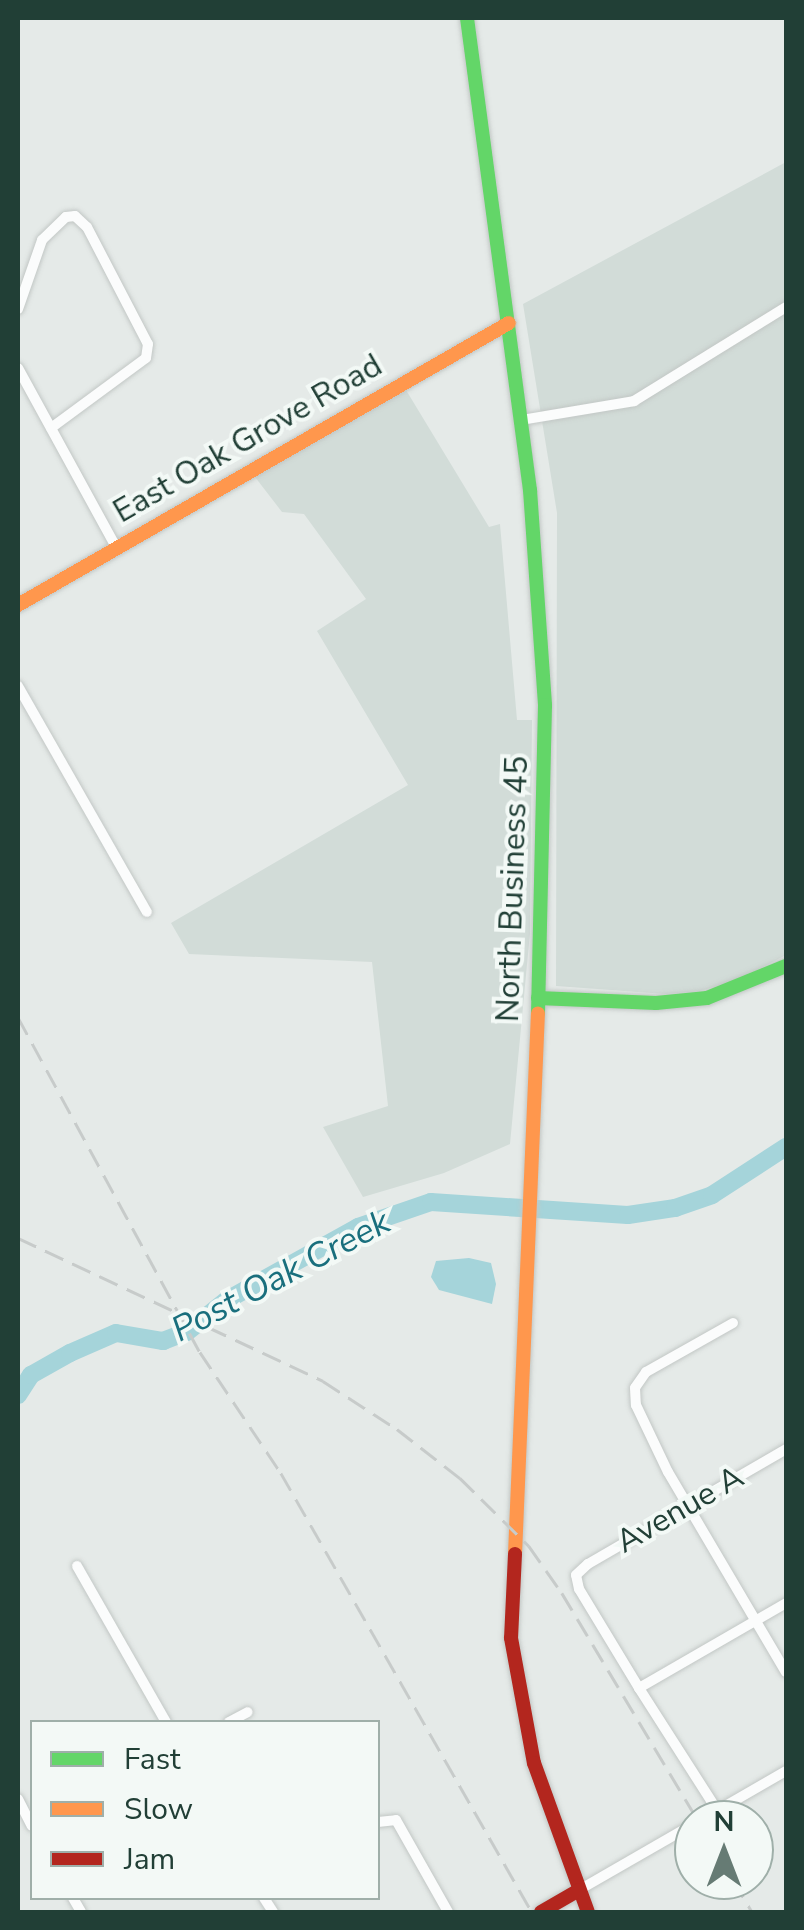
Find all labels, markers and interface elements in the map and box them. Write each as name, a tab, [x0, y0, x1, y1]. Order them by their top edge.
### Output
street label: East Oak Grove Road	[107, 346, 389, 532]
street label: North Business 45	[489, 755, 537, 1023]
water label: Post Oak Creek	[165, 1201, 397, 1351]
street label: Avenue A	[610, 1458, 750, 1562]
legend	[30, 1720, 380, 1900]
text: Fast	[124, 1739, 181, 1780]
text: Slow	[124, 1789, 193, 1830]
north arrow	[674, 1800, 774, 1900]
text: N	[714, 1803, 734, 1841]
text: Jam	[124, 1839, 175, 1880]

